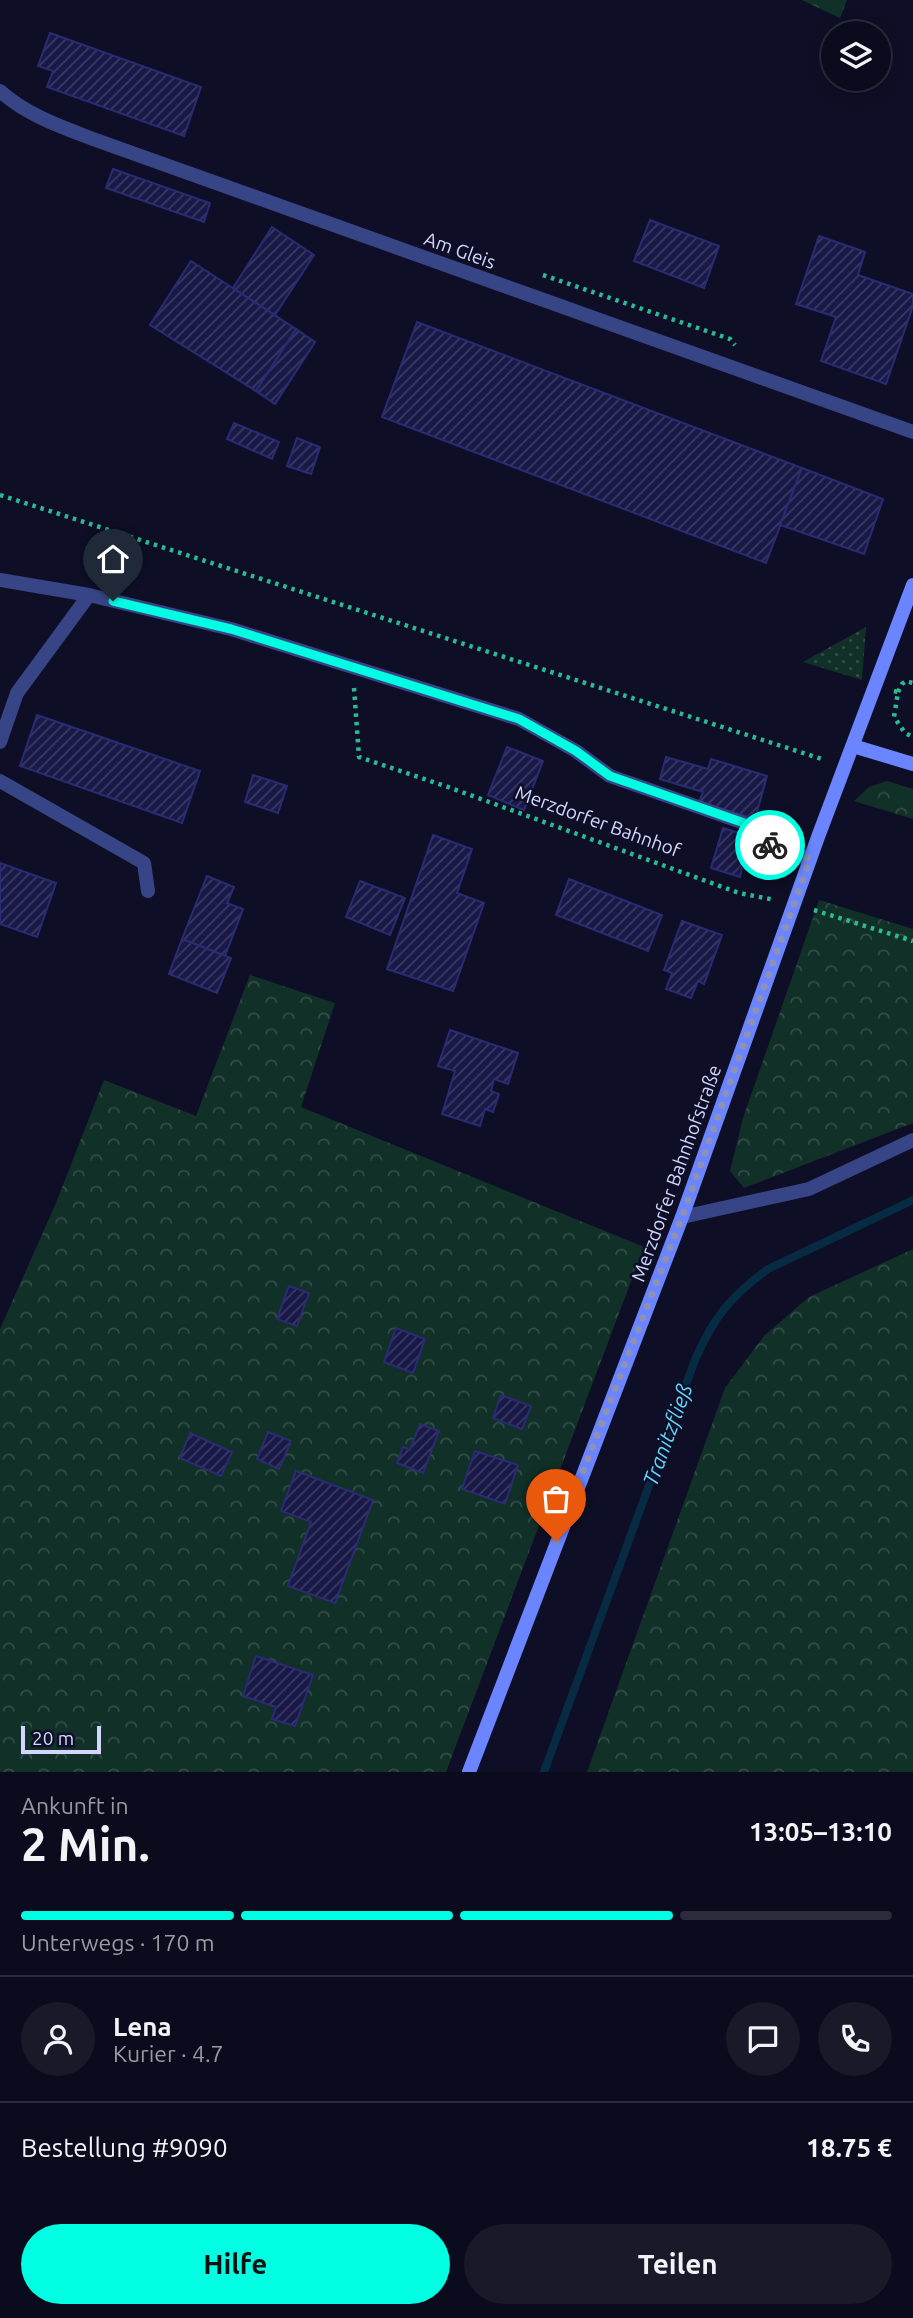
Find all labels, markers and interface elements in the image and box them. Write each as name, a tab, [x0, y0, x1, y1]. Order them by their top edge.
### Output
map controls	[821, 21, 891, 91]
button: layers	[821, 21, 891, 91]
street label: Am Gleis	[421, 227, 499, 273]
pin	[83, 529, 143, 601]
icon: home	[94, 540, 132, 578]
street label: Merzdorfer Bahnhof	[512, 781, 684, 861]
courier	[735, 810, 805, 880]
icon: bike	[751, 826, 789, 864]
street label: Merzdorfer Bahnhofstraße	[627, 1062, 725, 1284]
water label: Tranitzfließ	[638, 1381, 697, 1489]
pin	[526, 1469, 586, 1541]
icon: bag	[537, 1480, 575, 1518]
scale bar	[21, 1723, 102, 1755]
text: 20 m	[32, 1727, 74, 1749]
text: Ankunft in	[21, 1793, 129, 1818]
text: 13:05–13:10	[749, 1817, 892, 1846]
text: 2 Min.	[21, 1818, 150, 1870]
text: Unterwegs · 170 m	[21, 1930, 215, 1955]
button: person	[21, 2002, 95, 2076]
button: chat	[726, 2002, 800, 2076]
button: phone	[818, 2002, 892, 2076]
text: Lena	[113, 2012, 172, 2041]
text: Kurier · 4.7	[113, 2041, 224, 2066]
text: Bestellung #9090	[21, 2133, 228, 2162]
text: 18.75 €	[806, 2133, 892, 2162]
button: Hilfe	[21, 2224, 450, 2304]
button: Teilen	[464, 2224, 892, 2304]

